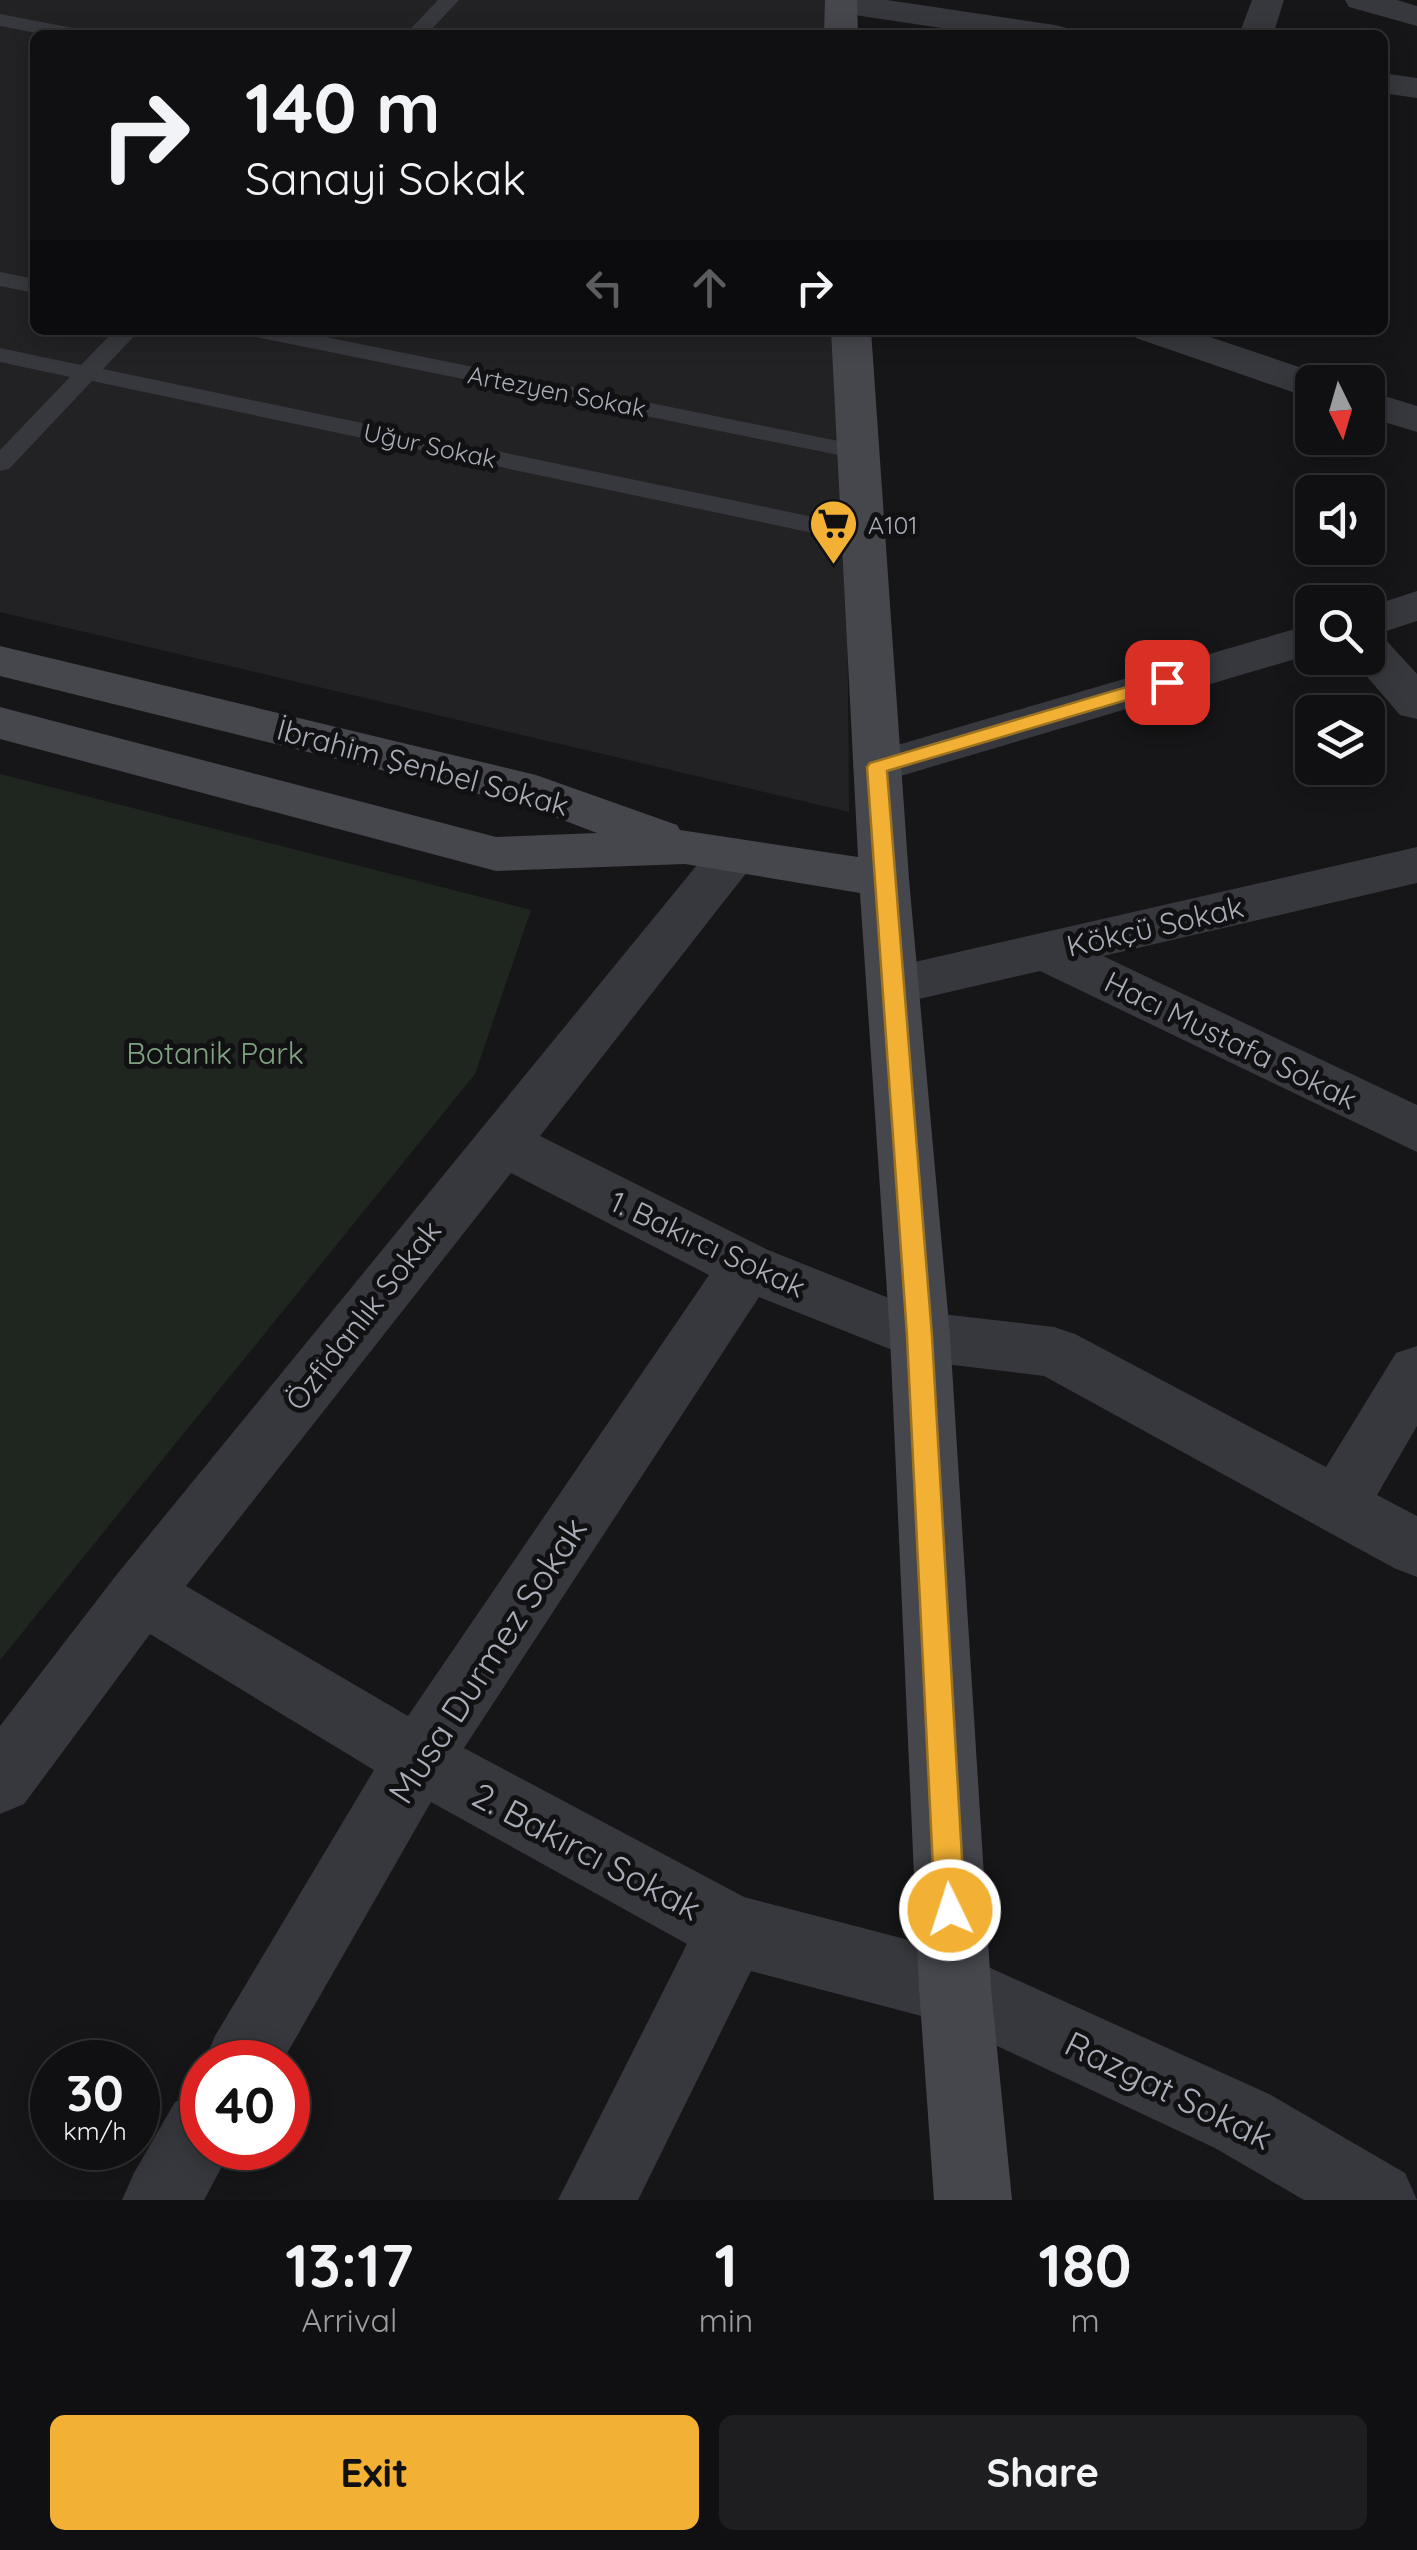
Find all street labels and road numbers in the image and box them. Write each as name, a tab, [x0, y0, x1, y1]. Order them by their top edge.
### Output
street label: Artezyen Sokak	[465, 359, 649, 423]
street label: Uğur Sokak	[361, 416, 499, 474]
street label: İbrahim Şenbel Sokak	[273, 710, 573, 824]
street label: Kökçü Sokak	[1063, 887, 1247, 965]
street label: Hacı Mustafa Sokak	[1098, 962, 1364, 1118]
street label: 1. Bakırcı Sokak	[604, 1182, 812, 1306]
street label: Özfidanlık Sokak	[277, 1212, 449, 1418]
street label: Musa Durmez Sokak	[378, 1509, 596, 1811]
street label: 2. Bakırcı Sokak	[465, 1772, 709, 1930]
street label: Razgat Sokak	[1058, 2021, 1280, 2159]

